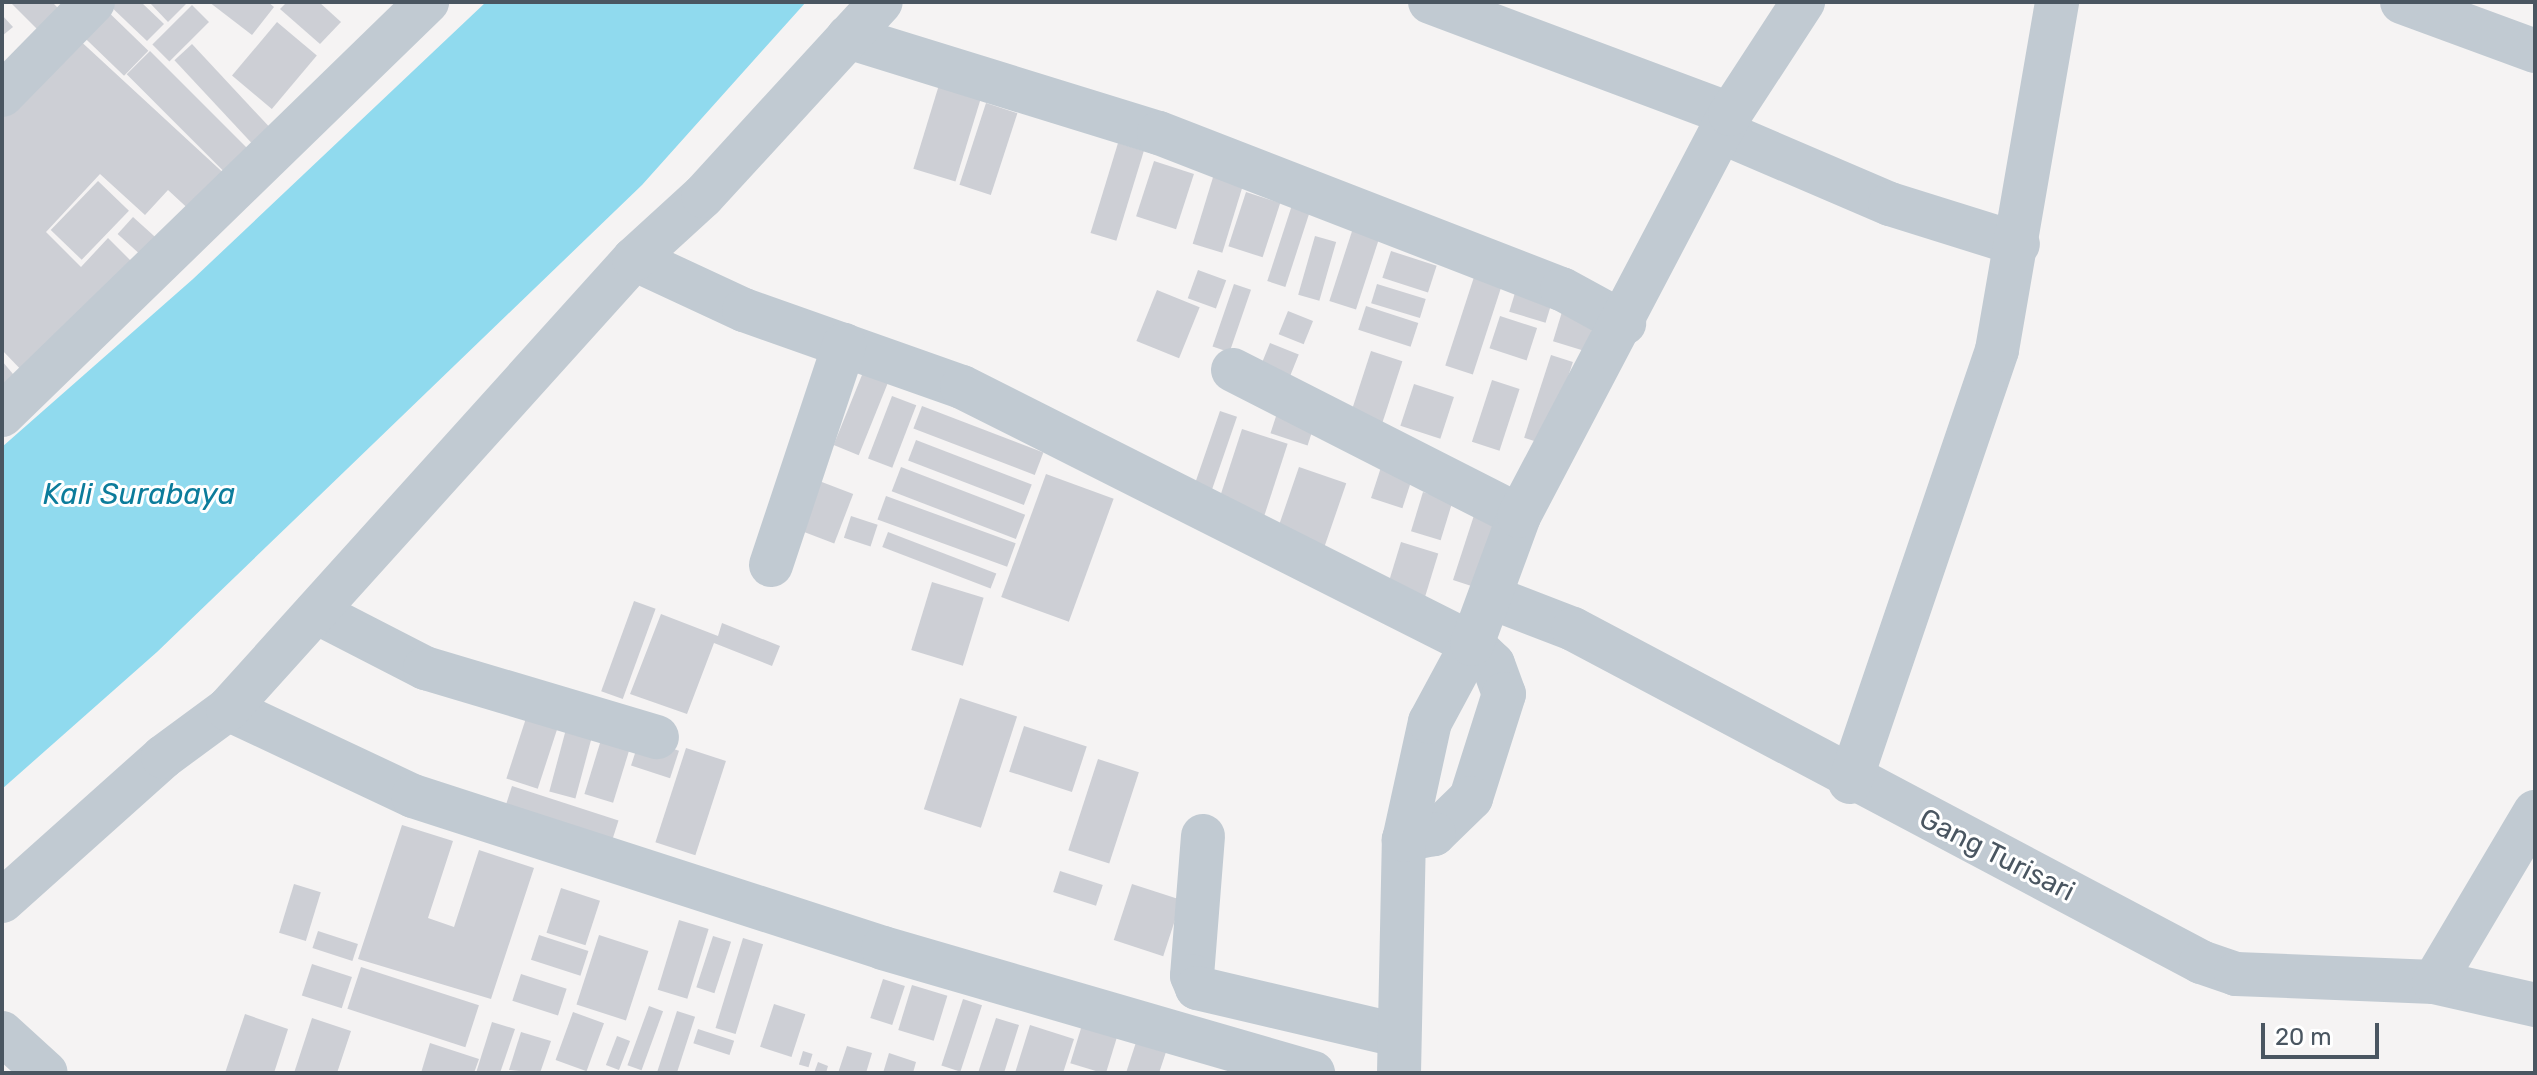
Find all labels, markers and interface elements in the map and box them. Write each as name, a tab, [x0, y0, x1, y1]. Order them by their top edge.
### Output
water label: Kali Surabaya	[43, 476, 235, 512]
street label: Gang Turisari	[1913, 801, 2081, 909]
scale bar	[2265, 1007, 2383, 1057]
text: 20 m	[2275, 1023, 2332, 1051]

